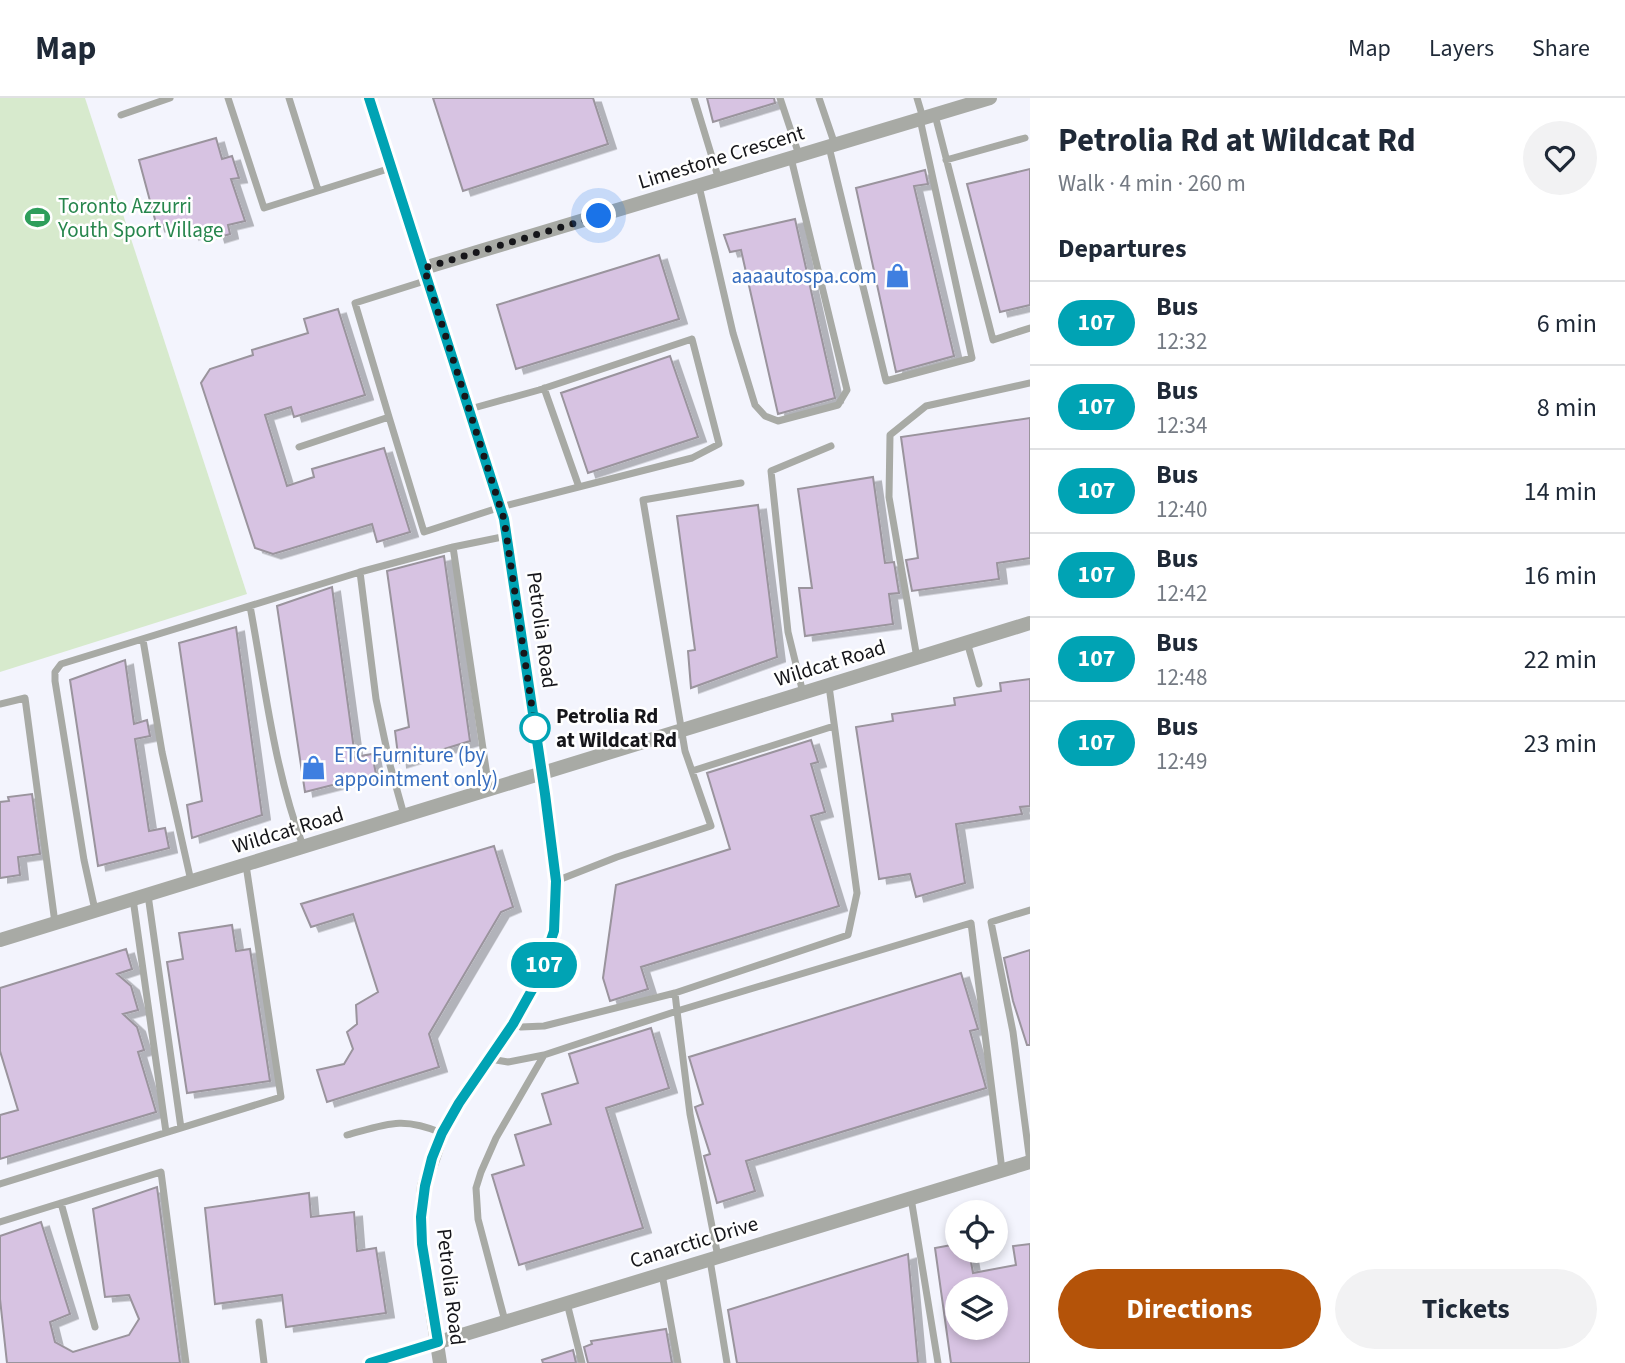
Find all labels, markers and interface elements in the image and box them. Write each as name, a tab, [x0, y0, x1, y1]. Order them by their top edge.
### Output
text: Map	[35, 25, 96, 72]
text: Map	[1348, 31, 1391, 66]
text: Layers	[1429, 31, 1494, 66]
text: Share	[1532, 31, 1590, 66]
street label: Limestone Crescent	[634, 117, 808, 197]
text: Petrolia Rd at Wildcat Rd	[1058, 117, 1416, 164]
button: heart	[1523, 121, 1597, 195]
text: Walk · 4 min · 260 m	[1058, 167, 1246, 200]
place label: Toronto Azzurri Youth Sport Village	[57, 191, 224, 245]
your location	[581, 198, 616, 233]
sports icon: Toronto Azzurri Youth Sport Village	[24, 204, 52, 232]
text: Departures	[1058, 230, 1186, 267]
place label: aaaautospa.com	[731, 261, 877, 291]
shop icon: aaaautospa.com	[883, 262, 911, 290]
text: Bus	[1156, 288, 1198, 325]
text: 107	[1077, 305, 1116, 340]
text: 6 min	[1537, 305, 1597, 342]
text: 12:32	[1156, 325, 1207, 358]
text: Bus	[1156, 372, 1198, 409]
text: 107	[1077, 389, 1116, 424]
text: 8 min	[1537, 389, 1597, 426]
text: 12:34	[1156, 409, 1207, 442]
text: Bus	[1156, 456, 1198, 493]
text: 107	[1077, 473, 1116, 508]
text: 14 min	[1524, 473, 1597, 510]
text: 12:40	[1156, 493, 1207, 526]
text: Bus	[1156, 540, 1198, 577]
text: 107	[1077, 557, 1116, 592]
text: 16 min	[1524, 557, 1597, 594]
street label: Petrolia Road	[519, 570, 565, 690]
text: 12:42	[1156, 577, 1207, 610]
text: Bus	[1156, 624, 1198, 661]
street label: Wildcat Road	[771, 632, 889, 694]
text: 107	[1077, 641, 1116, 676]
text: 22 min	[1524, 641, 1597, 678]
text: 12:48	[1156, 661, 1207, 694]
place label: Petrolia Rd at Wildcat Rd	[556, 701, 677, 755]
text: Bus	[1156, 708, 1198, 745]
marker: Petrolia Rd at Wildcat Rd	[520, 713, 550, 743]
text: 107	[1077, 725, 1116, 760]
text: 23 min	[1524, 725, 1597, 762]
place label: ETC Furniture (by appointment only)	[334, 740, 498, 794]
text: 12:49	[1156, 745, 1207, 778]
shop icon: ETC Furniture (by appointment only)	[300, 753, 328, 781]
street label: Wildcat Road	[229, 799, 347, 861]
line badge: 107	[504, 942, 584, 988]
text: 107	[525, 947, 563, 982]
map controls	[945, 1200, 1008, 1340]
button: locate	[945, 1200, 1008, 1263]
street label: Canarctic Drive	[626, 1208, 762, 1276]
street label: Petrolia Road	[429, 1227, 473, 1347]
button: Directions	[1058, 1269, 1321, 1349]
button: Tickets	[1335, 1269, 1597, 1349]
button: layers	[945, 1277, 1008, 1340]

